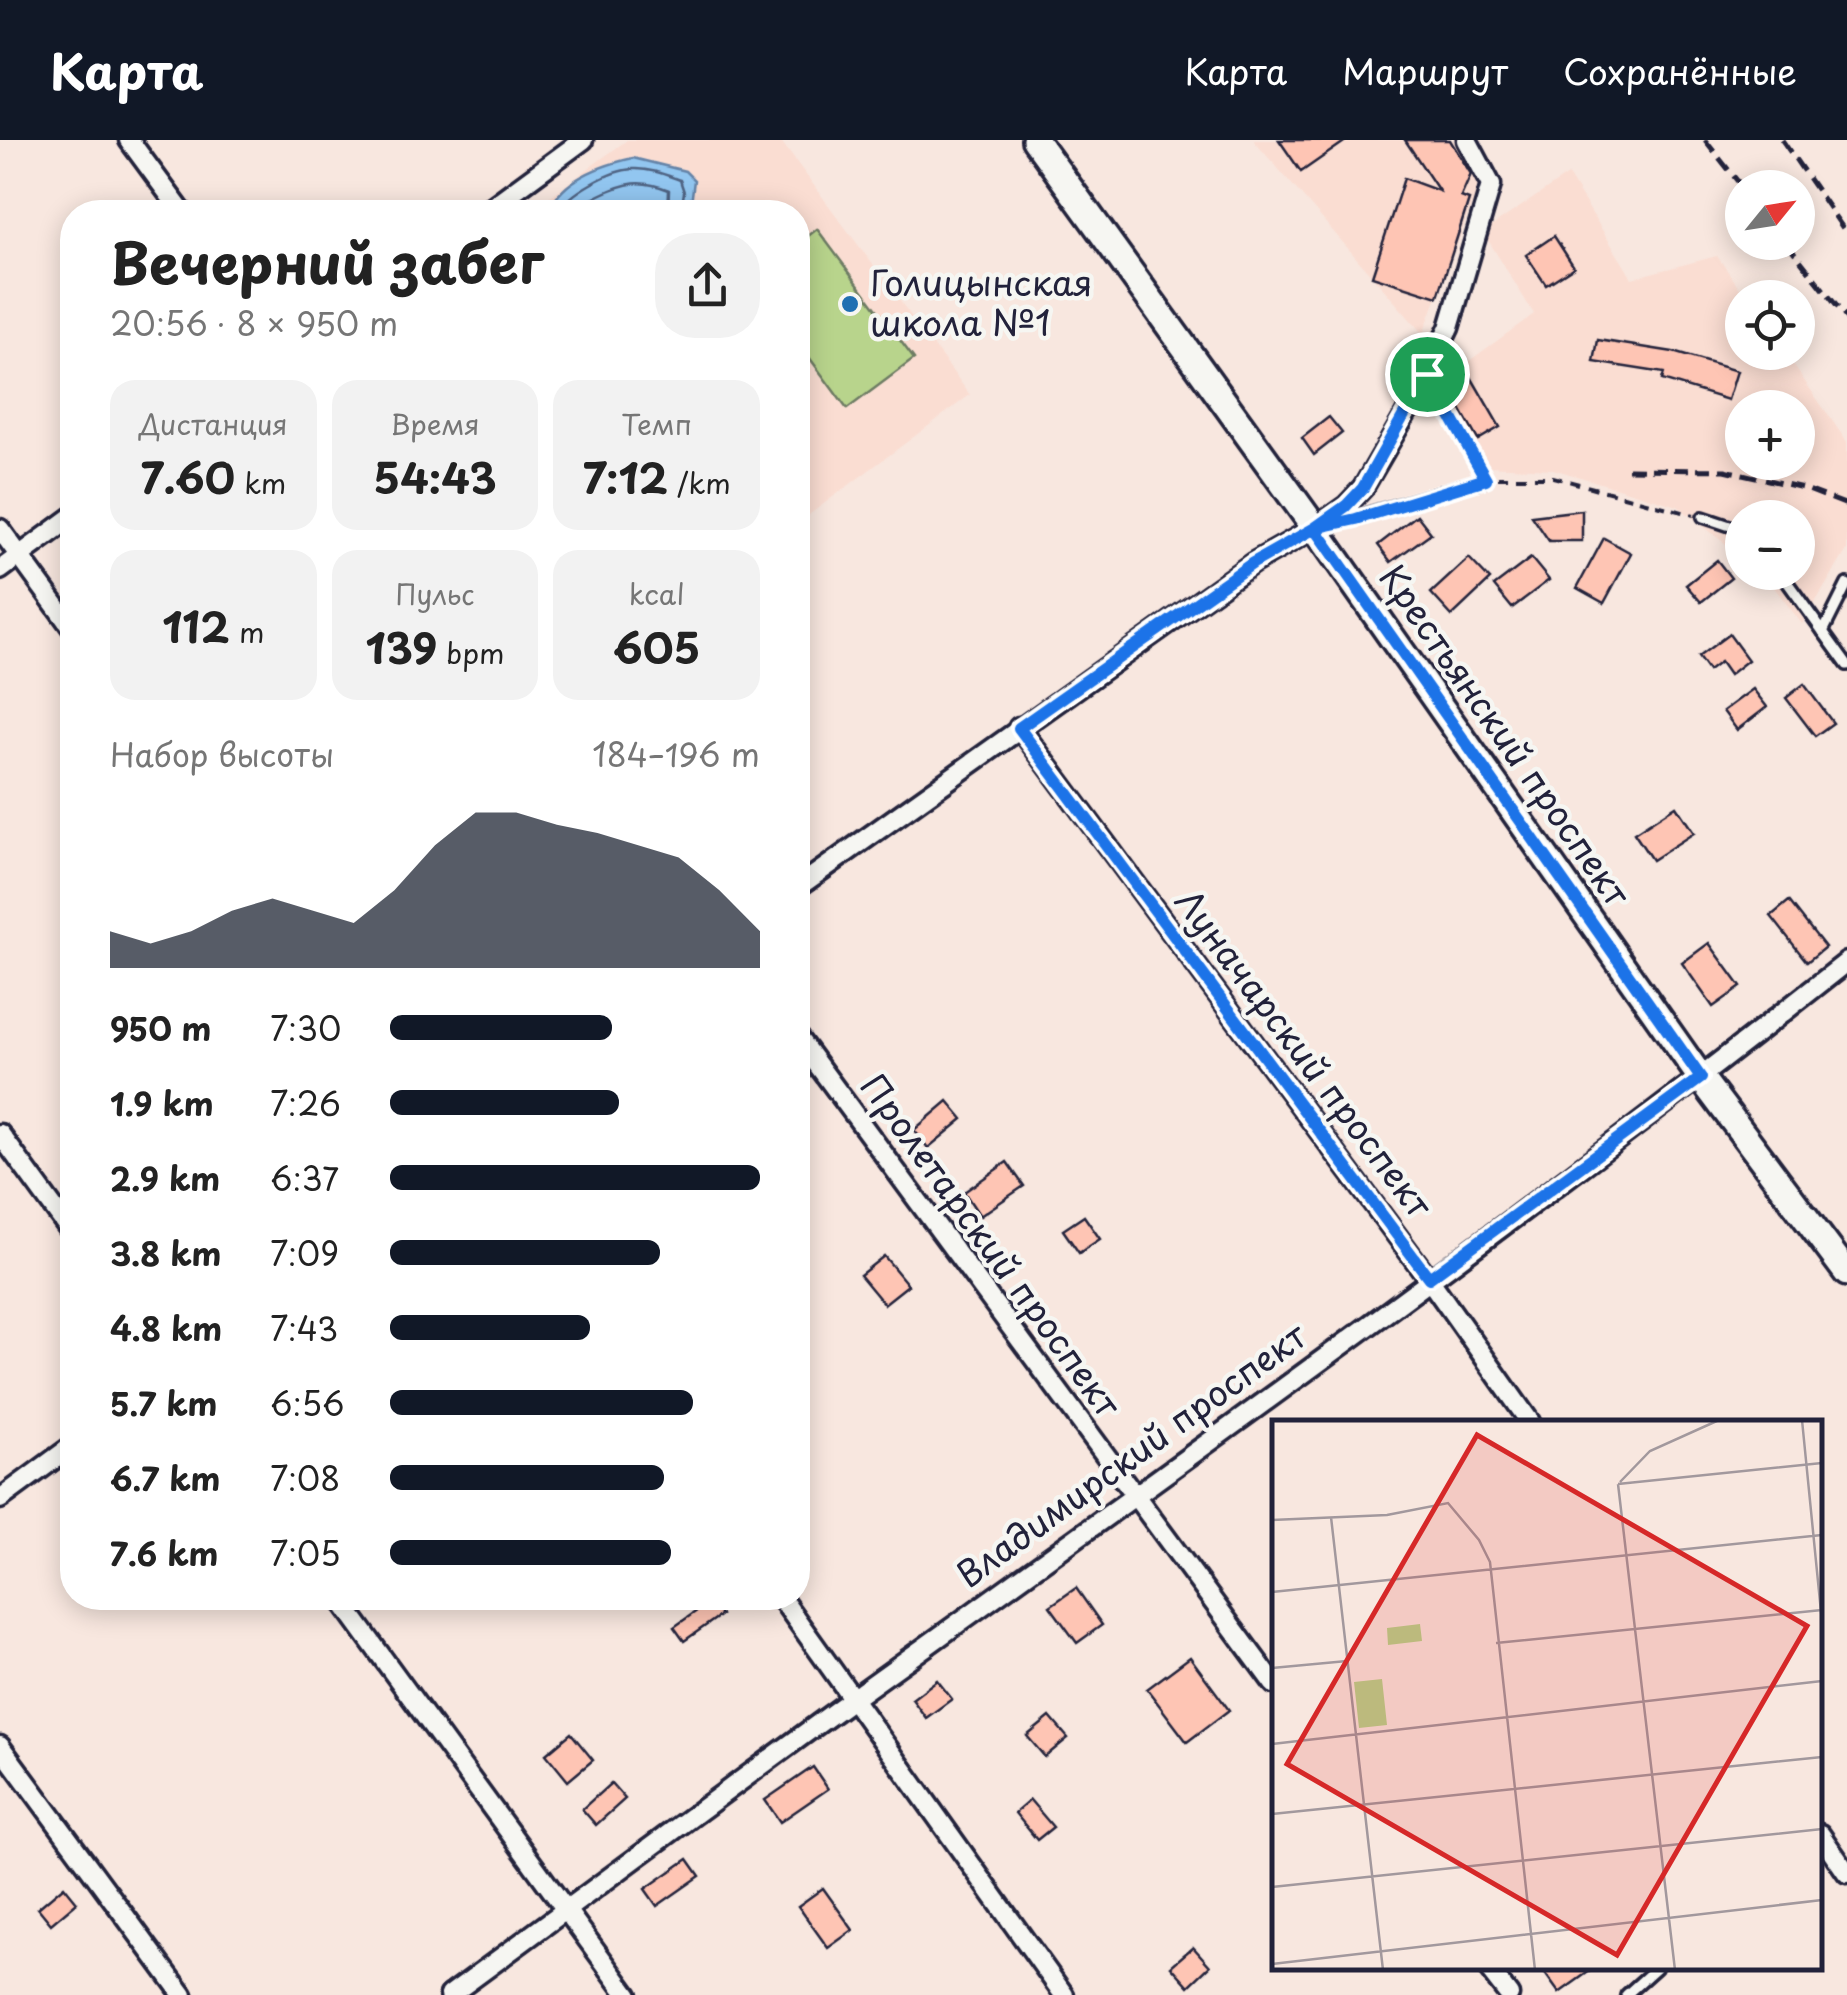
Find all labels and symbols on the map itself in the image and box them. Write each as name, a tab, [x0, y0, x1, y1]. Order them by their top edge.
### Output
north arrow	[1725, 170, 1815, 260]
place label: Голицынская школа №1	[870, 255, 1093, 348]
marker: Голицынская школа №1	[839, 293, 861, 315]
pin	[1385, 332, 1470, 417]
street label: Крестьянский проспект	[1368, 553, 1645, 917]
street label: Луначарский проспект	[1164, 877, 1447, 1229]
street label: Пролетарский проспект	[849, 1062, 1136, 1428]
street label: Владимирский проспект	[944, 1308, 1317, 1599]
inset map	[1272, 1420, 1822, 1970]

